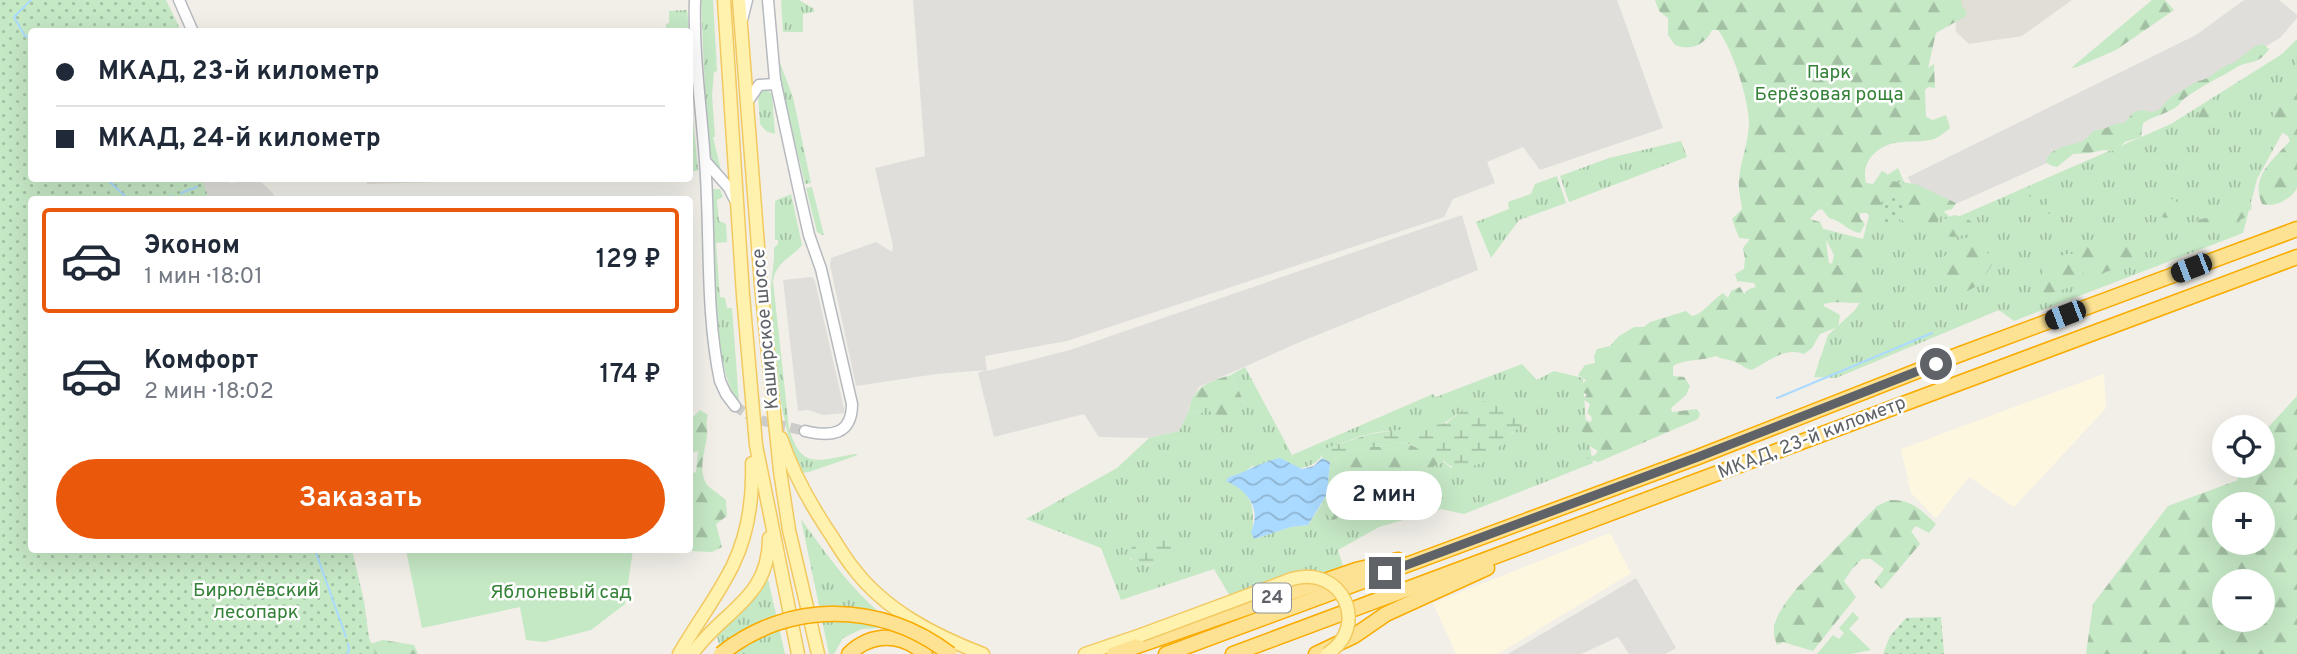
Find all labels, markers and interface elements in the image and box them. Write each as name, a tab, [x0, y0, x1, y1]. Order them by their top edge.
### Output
text: МКАД, 23-й километр	[98, 56, 380, 89]
park label: Парк Берёзовая роща	[1755, 61, 1903, 107]
text: МКАД, 24-й километр	[98, 123, 381, 156]
icon: car	[60, 229, 123, 292]
text: Эконом	[144, 230, 240, 263]
text: 129 ₽	[596, 244, 661, 277]
street label: Каширское шоссе	[747, 248, 785, 410]
car	[2168, 251, 2215, 285]
text: 1 мин · 18:01	[144, 263, 263, 292]
car	[2042, 298, 2089, 332]
icon: car	[60, 344, 123, 407]
text: Комфорт	[144, 345, 258, 378]
route start	[1920, 348, 1952, 380]
text: 174 ₽	[600, 359, 661, 392]
text: 2 мин · 18:02	[144, 378, 274, 407]
street label: МКАД, 23-й километр	[1715, 391, 1909, 485]
map controls	[2212, 415, 2275, 632]
button: locate	[2212, 415, 2275, 478]
button: Заказать	[56, 459, 665, 539]
callout: 2 мин	[1327, 472, 1443, 520]
text: 2 мин	[1352, 481, 1416, 510]
button: +	[2212, 492, 2275, 555]
route end	[1369, 557, 1401, 589]
button: −	[2212, 569, 2275, 632]
park label: Бирюлёвский лесопарк	[193, 579, 319, 625]
park label: Яблоневый сад	[490, 581, 632, 605]
road number: 24	[1253, 584, 1291, 612]

